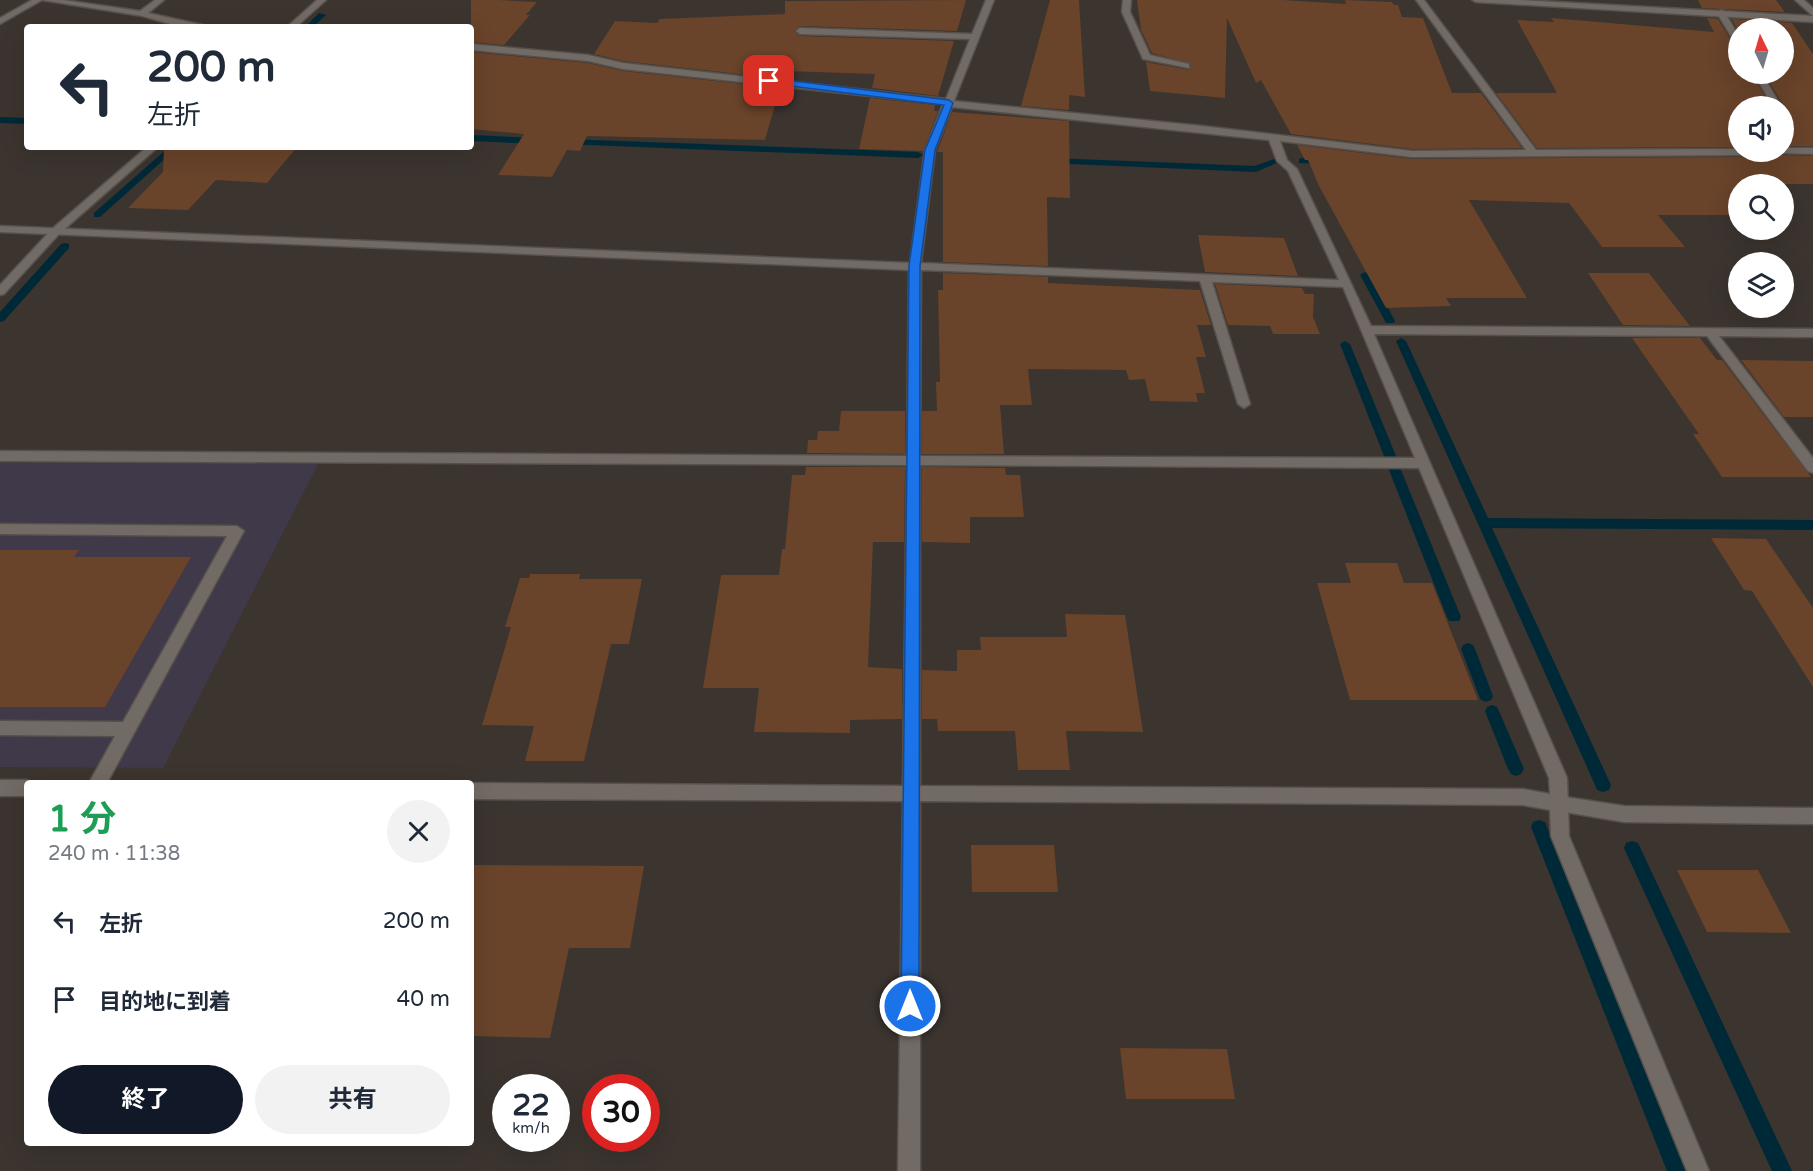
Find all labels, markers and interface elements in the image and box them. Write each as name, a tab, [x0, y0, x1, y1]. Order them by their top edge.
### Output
north arrow	[1728, 18, 1794, 84]
map controls	[1728, 18, 1794, 318]
text: 200 m	[147, 42, 276, 93]
icon: left	[48, 48, 126, 126]
pin	[743, 55, 794, 106]
icon: arrive	[752, 64, 785, 97]
button: sound	[1728, 96, 1794, 162]
text: 左折	[147, 99, 201, 132]
button: search	[1728, 174, 1794, 240]
button: layers	[1728, 252, 1794, 318]
text: 1 分	[48, 798, 116, 841]
button: close	[387, 800, 450, 863]
text: 240 m · 11:38	[48, 842, 180, 866]
icon: left	[48, 905, 81, 938]
text: 200 m	[383, 908, 450, 934]
text: 左折	[99, 911, 143, 937]
position arrow	[878, 974, 942, 1038]
icon: arrive	[48, 983, 81, 1016]
text: 40 m	[396, 986, 450, 1012]
text: 目的地に到着	[99, 989, 231, 1015]
button: 終了	[48, 1065, 243, 1134]
button: 共有	[255, 1065, 450, 1134]
speed limit sign: 30	[582, 1074, 660, 1152]
text: 22	[512, 1087, 550, 1124]
text: km/h	[512, 1119, 550, 1137]

